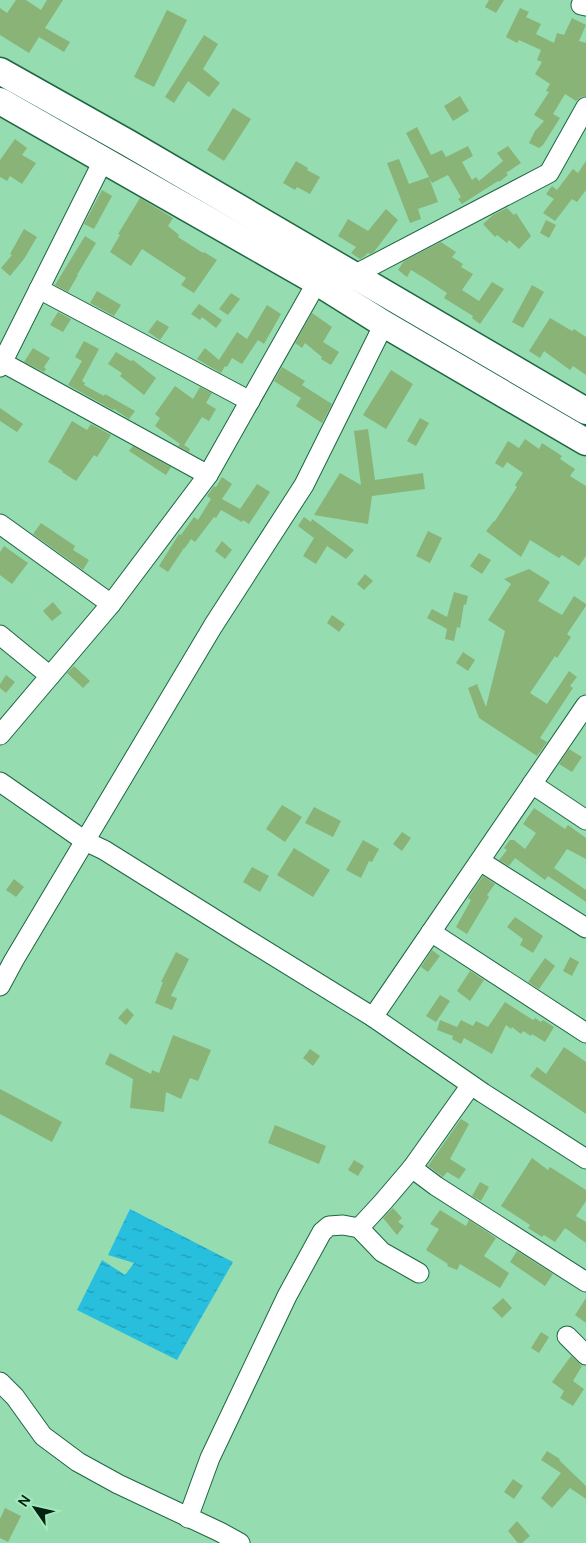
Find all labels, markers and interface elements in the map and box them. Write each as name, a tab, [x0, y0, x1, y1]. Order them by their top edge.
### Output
north arrow	[10, 1483, 60, 1533]
text: N	[13, 1491, 34, 1510]

